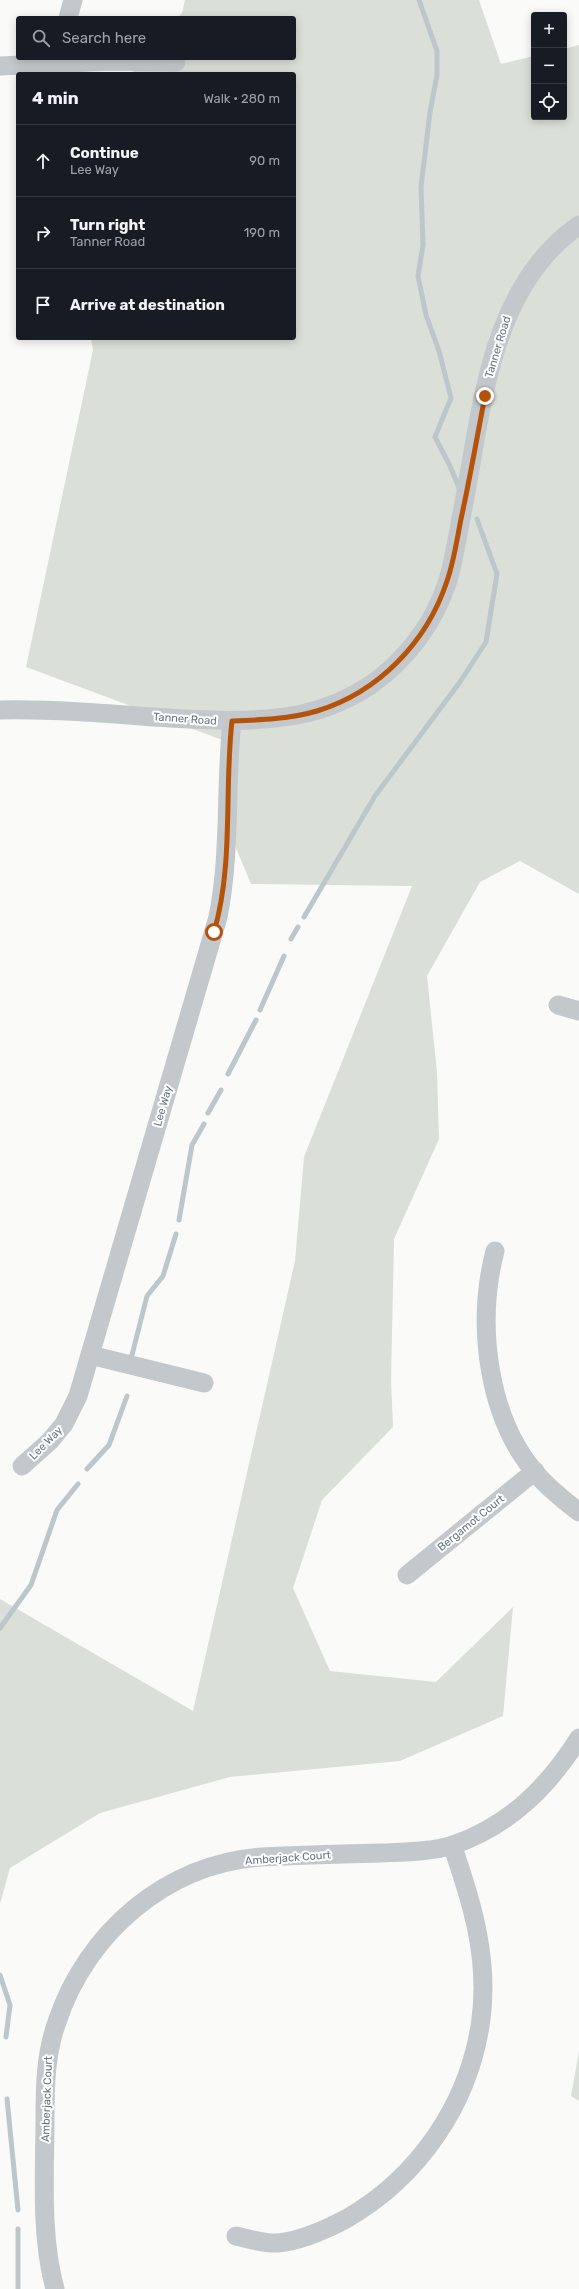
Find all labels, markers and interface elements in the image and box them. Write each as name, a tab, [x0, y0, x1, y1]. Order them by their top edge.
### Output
map controls	[531, 12, 567, 120]
button: +	[531, 12, 567, 48]
search box	[16, 16, 296, 60]
icon: search	[30, 27, 52, 49]
text: Search here	[62, 29, 146, 47]
button: −	[531, 48, 567, 84]
button: locate	[531, 84, 567, 120]
text: 4 min	[32, 88, 79, 108]
text: Walk · 280 m	[203, 91, 280, 106]
text: Continue	[70, 144, 139, 162]
icon: ahead	[32, 150, 54, 172]
text: 90 m	[249, 153, 280, 168]
text: Lee Way	[70, 162, 119, 177]
text: Turn right	[70, 216, 145, 234]
icon: right	[32, 222, 54, 244]
text: 190 m	[244, 225, 280, 240]
text: Tanner Road	[70, 234, 145, 249]
icon: arrive	[32, 294, 54, 316]
text: Arrive at destination	[70, 296, 225, 314]
street label: Tanner Road	[482, 315, 514, 379]
route end	[476, 387, 494, 405]
street label: Tanner Road	[153, 710, 217, 728]
route start	[205, 923, 223, 941]
street label: Lee Way	[151, 1084, 175, 1128]
street label: Lee Way	[27, 1424, 65, 1462]
street label: Bergamot Court	[435, 1492, 507, 1554]
street label: Amberjack Court	[245, 1848, 332, 1867]
street label: Amberjack Court	[39, 2055, 55, 2142]

